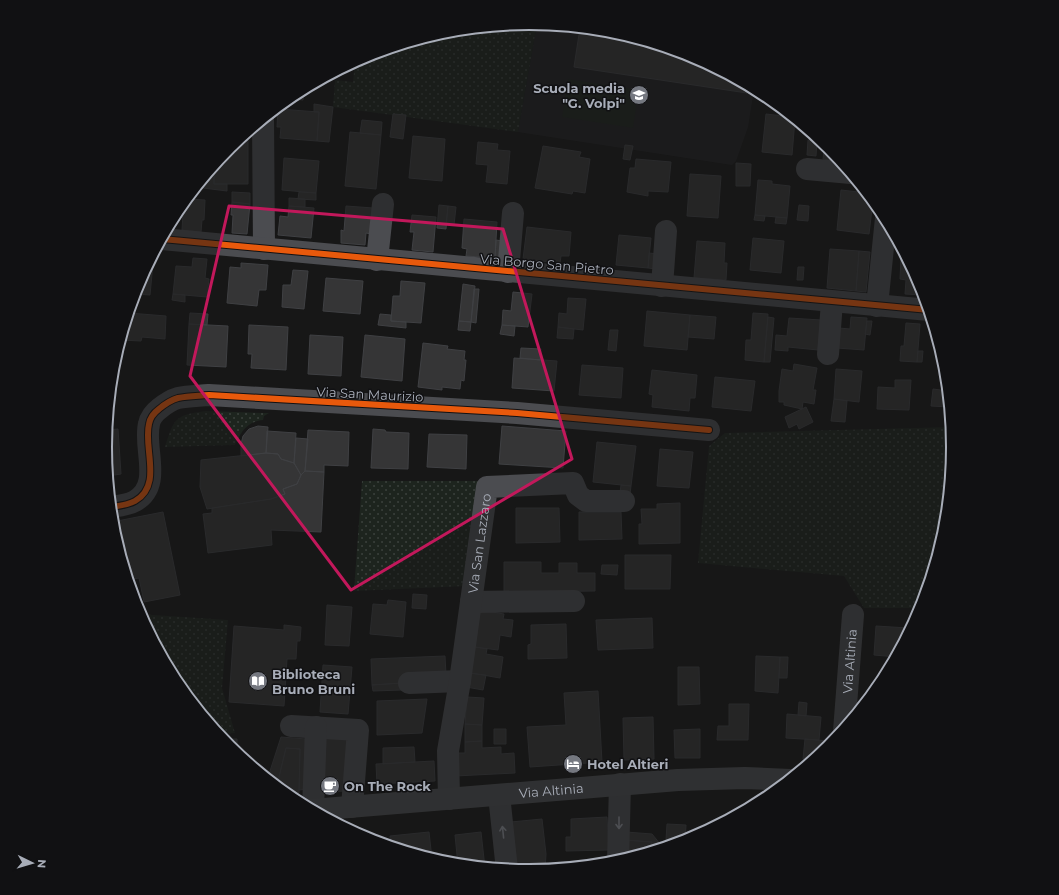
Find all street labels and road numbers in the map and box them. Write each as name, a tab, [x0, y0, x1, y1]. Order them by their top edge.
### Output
street label: Via Borgo San Pietro	[480, 250, 614, 278]
street label: Via San Maurizio	[316, 383, 424, 405]
street label: Via San Lazzaro	[464, 492, 494, 594]
street label: Via Altinia	[839, 628, 860, 694]
street label: Via Altinia	[518, 780, 584, 801]

